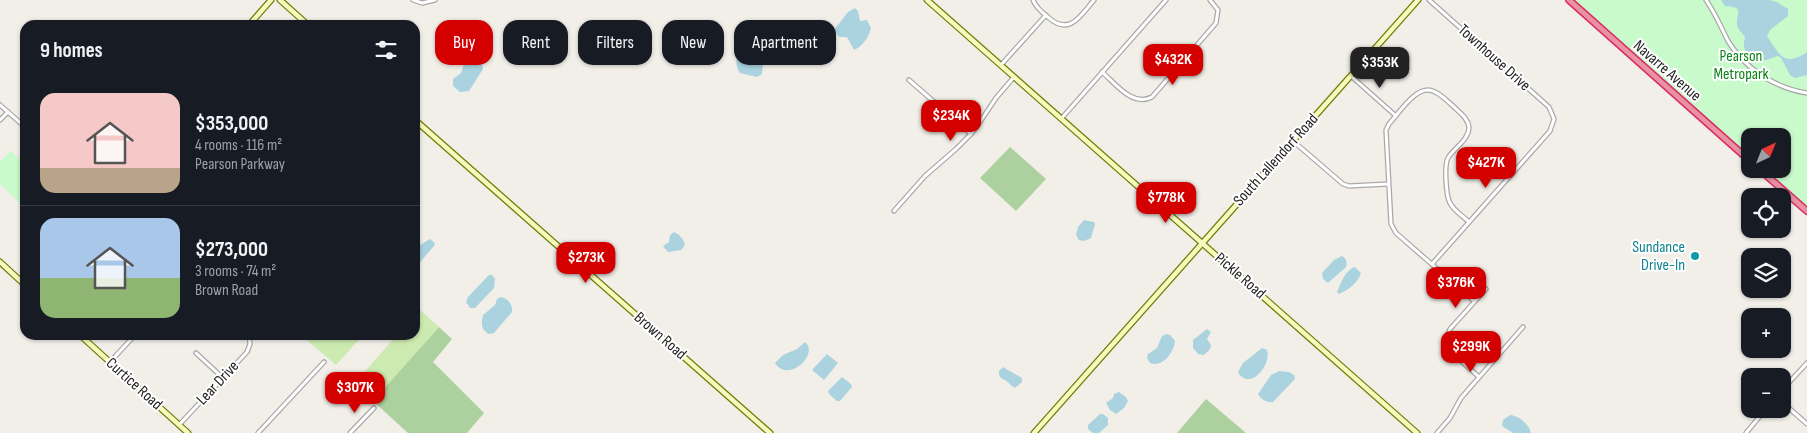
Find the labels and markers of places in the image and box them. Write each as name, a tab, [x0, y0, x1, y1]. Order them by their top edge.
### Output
pin: $432K	[1138, 44, 1208, 86]
pin: $353K	[1345, 46, 1415, 89]
pin: $234K	[916, 100, 986, 142]
pin: $427K	[1451, 146, 1521, 189]
pin: $778K	[1131, 182, 1201, 224]
place label: Sundance Drive-In	[1632, 238, 1685, 275]
pin: $273K	[551, 242, 621, 284]
marker: Sundance Drive-In	[1689, 250, 1701, 262]
pin: $376K	[1421, 266, 1491, 309]
pin: $299K	[1436, 330, 1506, 373]
pin: $307K	[320, 372, 390, 414]

